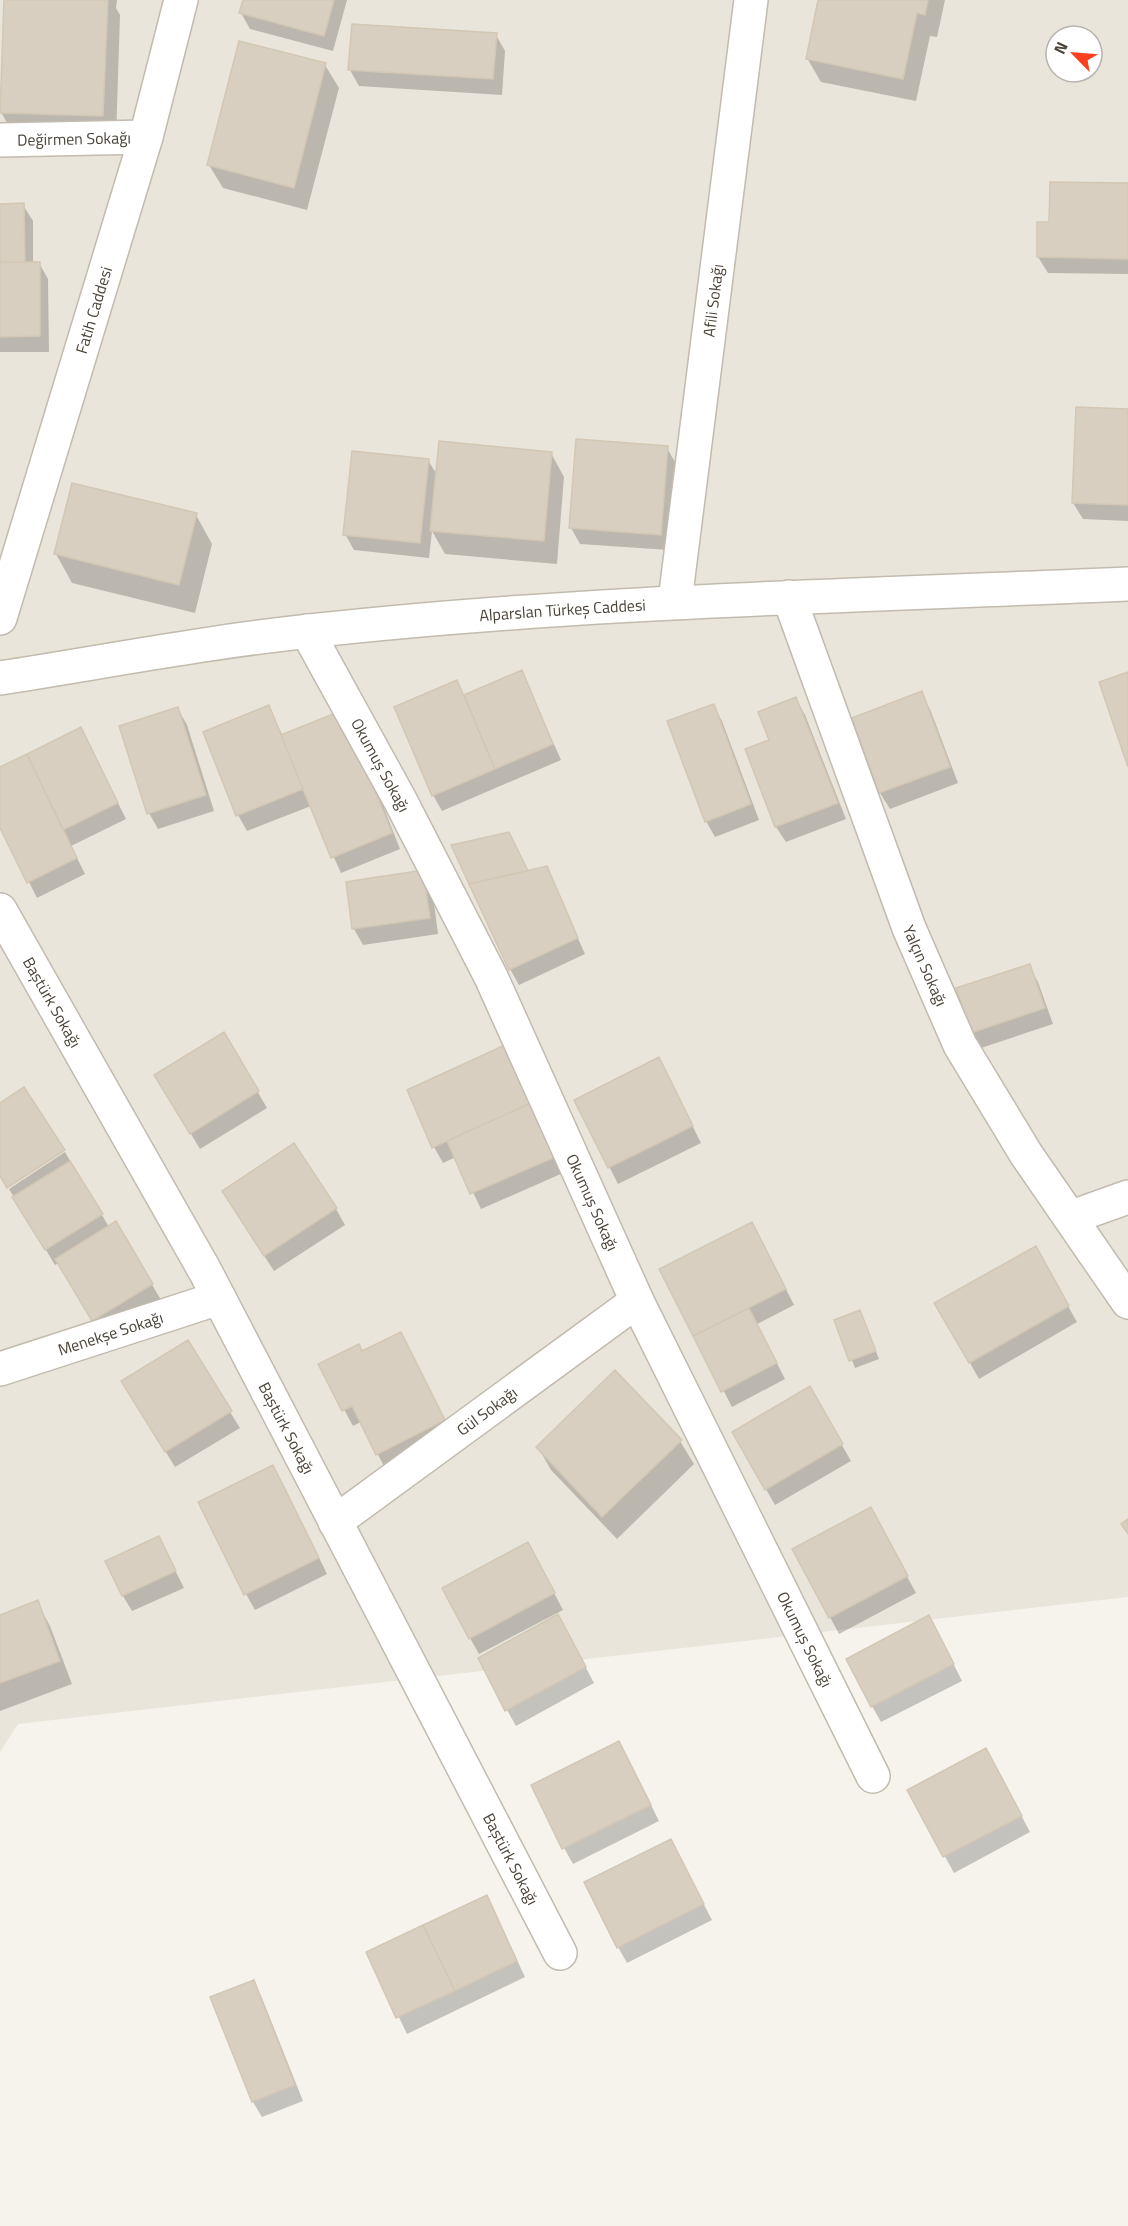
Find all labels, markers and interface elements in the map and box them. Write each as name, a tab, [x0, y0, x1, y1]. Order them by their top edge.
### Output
north arrow	[1044, 24, 1104, 84]
text: N	[1047, 38, 1074, 58]
street label: Değirmen Sokağı	[17, 125, 131, 152]
street label: Afili Sokağı	[696, 262, 730, 338]
street label: Fatih Caddesi	[69, 263, 118, 356]
street label: Alparslan Türkeş Caddesi	[478, 592, 646, 627]
street label: Okumuş Sokağı	[345, 714, 416, 816]
street label: Yalçın Sokağı	[897, 921, 954, 1010]
street label: Baştürk Sokağı	[17, 952, 88, 1052]
street label: Okumuş Sokağı	[560, 1150, 625, 1255]
street label: Menekşe Sokağı	[55, 1305, 166, 1362]
street label: Baştürk Sokağı	[253, 1378, 321, 1478]
street label: Gül Sokağı	[451, 1381, 522, 1441]
street label: Okumuş Sokağı	[771, 1587, 839, 1691]
street label: Baştürk Sokağı	[477, 1809, 545, 1909]

